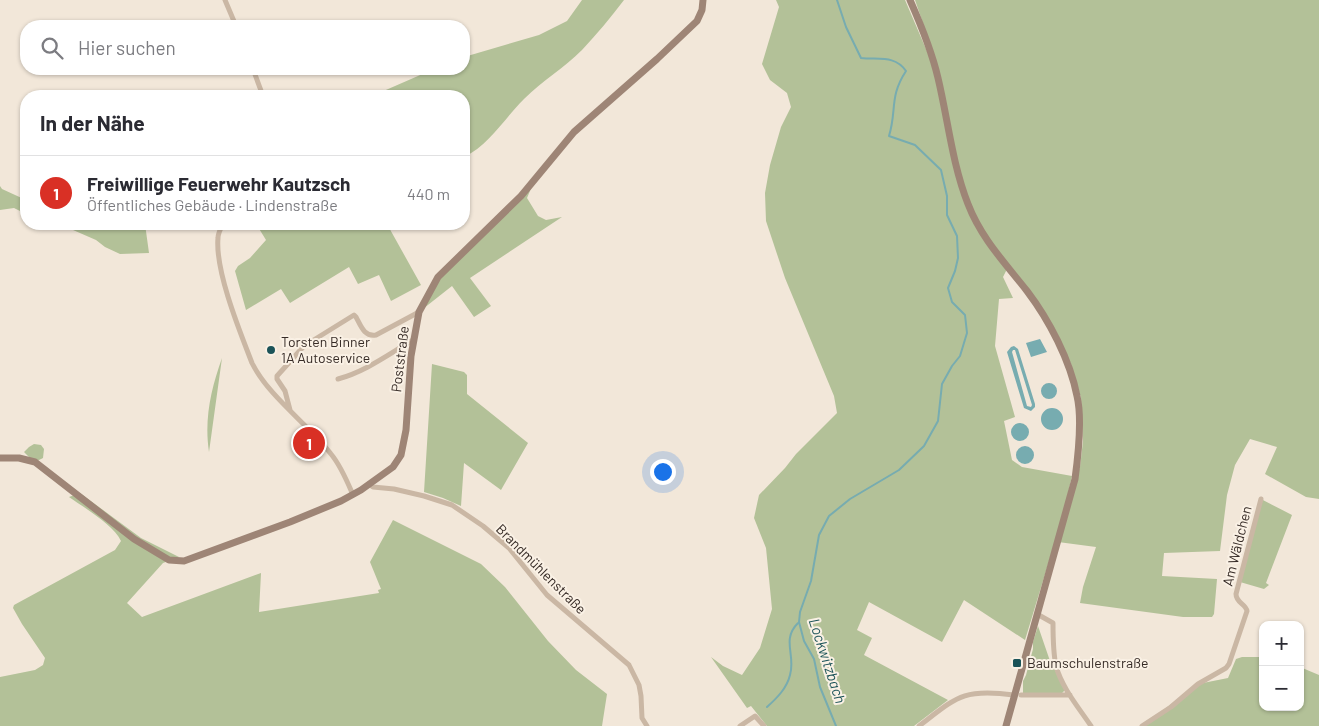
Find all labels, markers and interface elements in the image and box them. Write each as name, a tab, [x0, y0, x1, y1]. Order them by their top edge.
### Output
search box	[20, 20, 470, 75]
icon: search	[38, 34, 66, 62]
text: Hier suchen	[78, 36, 176, 59]
text: In der Nähe	[40, 110, 145, 135]
text: Freiwillige Feuerwehr Kautzsch	[87, 172, 351, 195]
text: 1	[53, 184, 59, 203]
text: 440 m	[407, 184, 450, 203]
text: Öffentliches Gebäude · Lindenstraße	[87, 195, 338, 214]
street label: Poststraße	[387, 325, 412, 393]
place label: Torsten Binner 1A Autoservice	[281, 333, 370, 366]
marker: Torsten Binner 1A Autoservice	[265, 344, 277, 356]
pin: 1	[293, 424, 325, 462]
your location	[650, 459, 676, 485]
street label: Am Wäldchen	[1218, 504, 1255, 588]
street label: Brandmühlenstraße	[493, 520, 590, 617]
water label: Lockwitzbach	[806, 616, 850, 706]
map controls	[1259, 621, 1304, 711]
button: +	[1259, 621, 1304, 666]
place label: Baumschulenstraße	[1027, 654, 1149, 671]
marker: Baumschulenstraße	[1011, 657, 1023, 669]
button: −	[1259, 666, 1304, 711]

